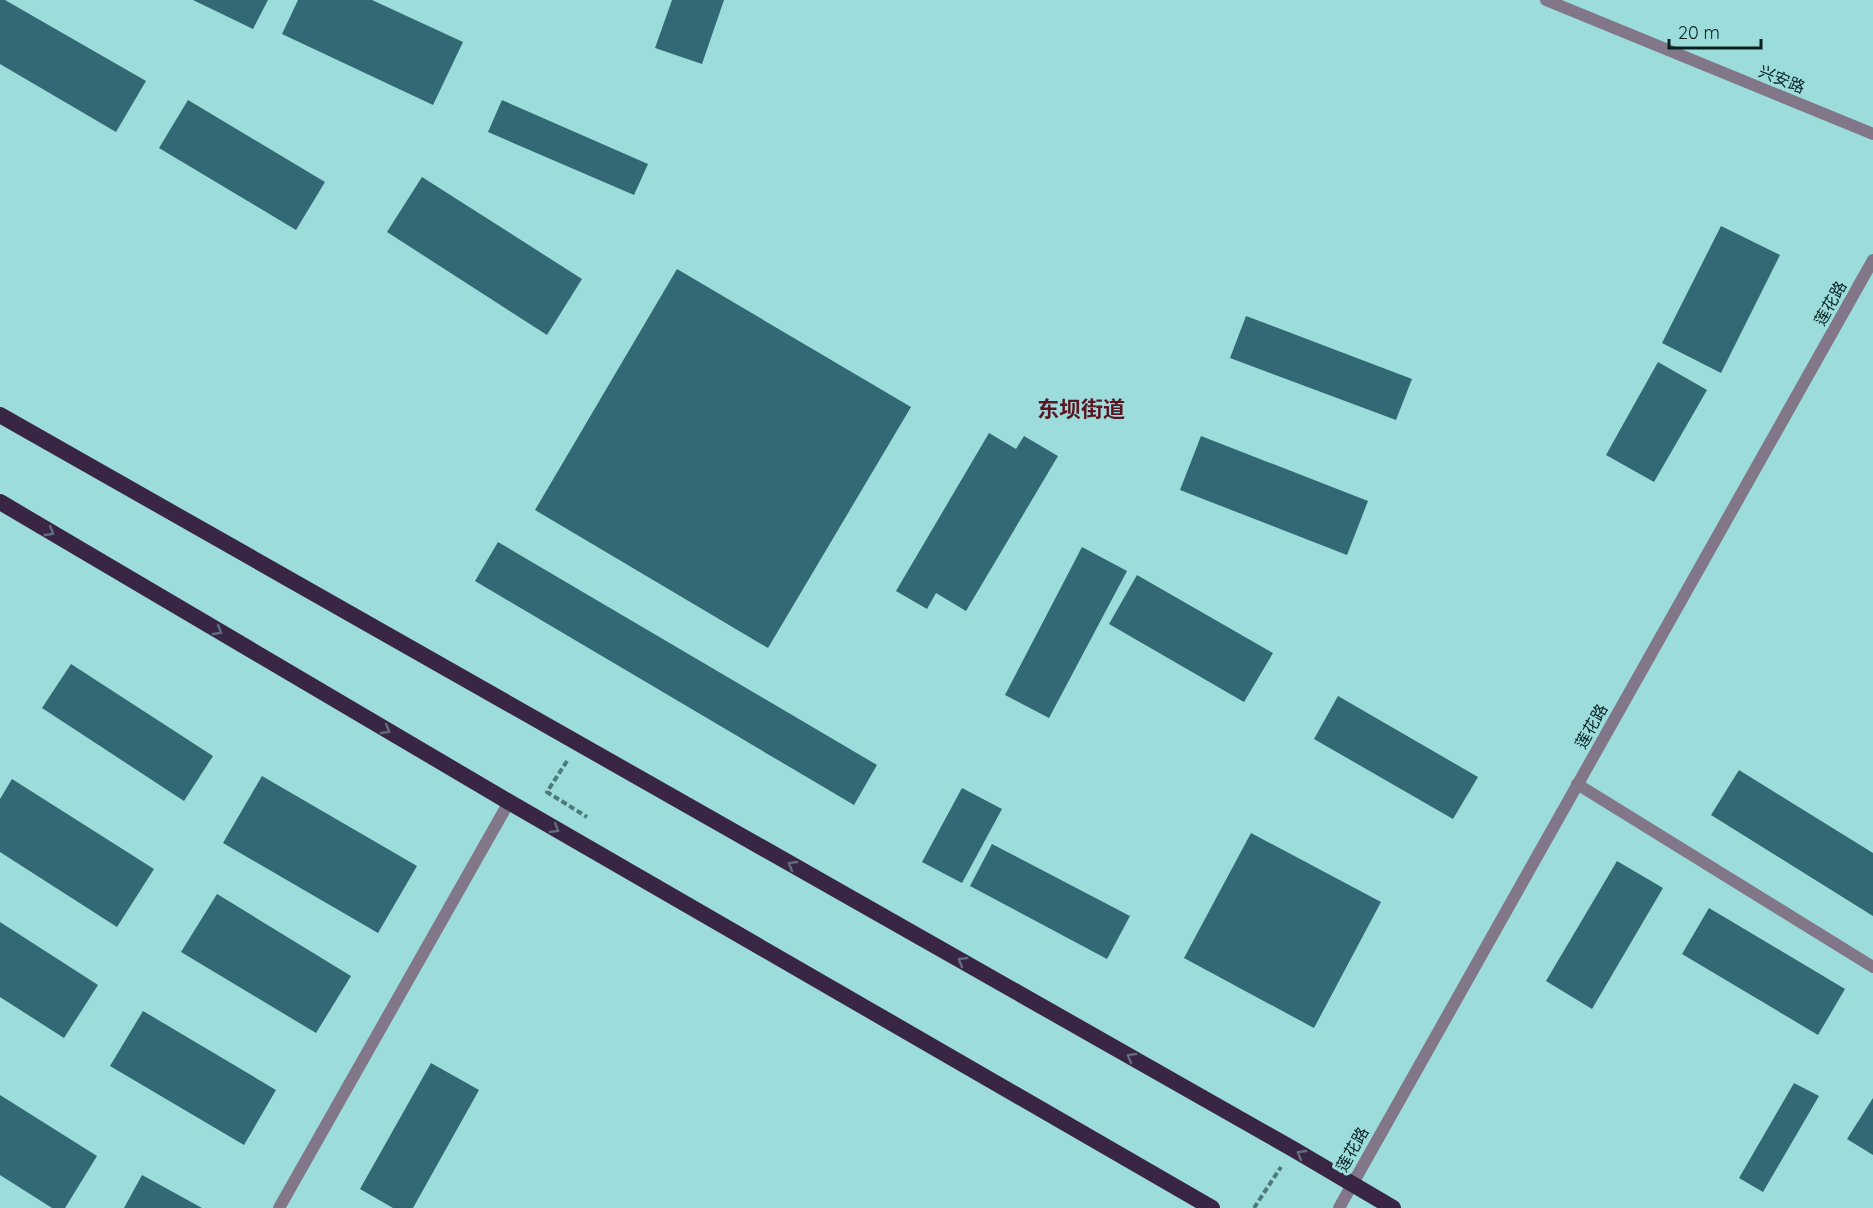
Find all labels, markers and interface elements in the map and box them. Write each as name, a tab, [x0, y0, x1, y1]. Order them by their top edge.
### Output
scale bar	[1669, 12, 1760, 50]
text: 20 m	[1678, 21, 1720, 44]
street label: 兴安路	[1756, 61, 1808, 97]
street label: 莲花路	[1810, 277, 1850, 329]
district label: 东坝街道	[1037, 395, 1125, 423]
one-way arrow	[44, 525, 54, 536]
one-way arrow	[212, 624, 222, 635]
street label: 莲花路	[1571, 700, 1611, 752]
one-way arrow	[380, 723, 390, 734]
one-way arrow	[548, 821, 559, 833]
one-way arrow	[788, 861, 798, 872]
one-way arrow	[957, 957, 968, 968]
one-way arrow	[1127, 1053, 1137, 1065]
street label: 莲花路	[1332, 1123, 1372, 1175]
one-way arrow	[1297, 1149, 1307, 1161]

